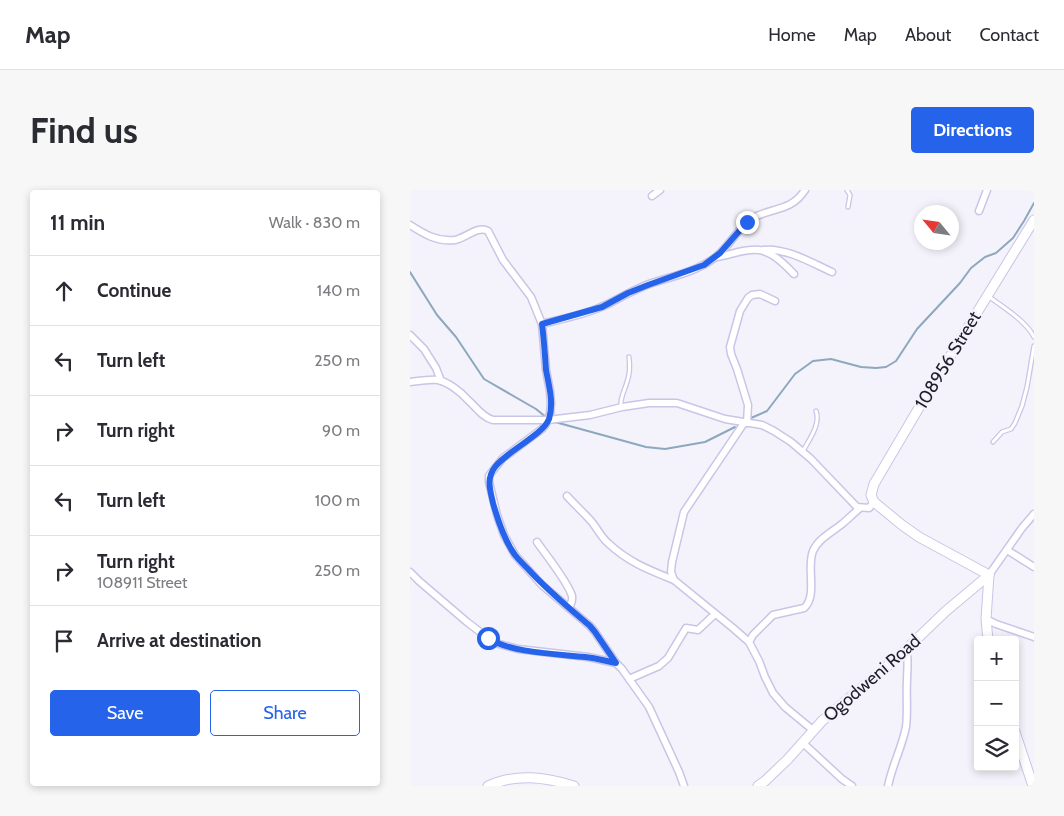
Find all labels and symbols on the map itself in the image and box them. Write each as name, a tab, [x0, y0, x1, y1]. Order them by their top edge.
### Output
north arrow	[914, 205, 959, 250]
route end	[736, 211, 759, 234]
street label: 108956 Street	[910, 307, 986, 413]
route start	[477, 627, 500, 650]
street label: Ogodweni Road	[819, 630, 925, 726]

